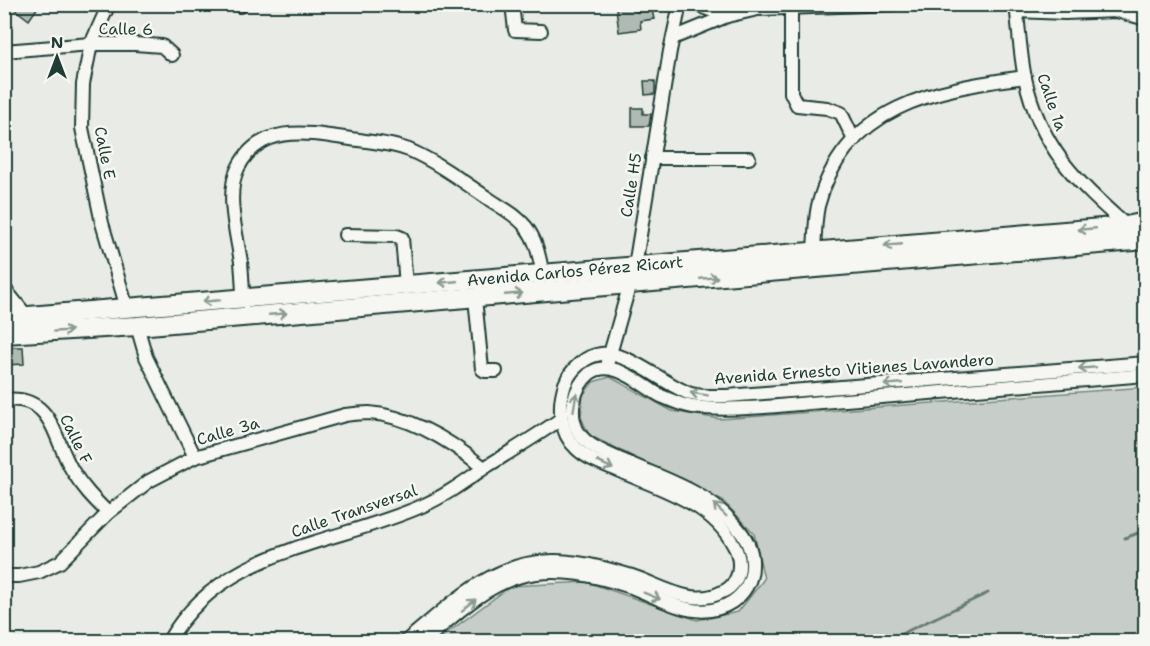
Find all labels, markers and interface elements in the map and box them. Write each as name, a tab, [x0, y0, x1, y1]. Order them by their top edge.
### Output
street label: Calle 6	[98, 18, 154, 40]
north arrow	[27, 27, 87, 87]
text: N	[51, 32, 63, 53]
street label: Calle 1a	[1032, 70, 1072, 134]
street label: Calle E	[90, 125, 120, 181]
street label: Calle H5	[616, 151, 646, 219]
one-way arrow	[1078, 224, 1098, 235]
one-way arrow	[884, 240, 904, 251]
street label: Avenida Carlos Pérez Ricart	[466, 251, 684, 291]
one-way arrow	[698, 272, 718, 283]
one-way arrow	[438, 276, 458, 287]
one-way arrow	[504, 289, 524, 300]
one-way arrow	[202, 296, 222, 307]
one-way arrow	[268, 309, 288, 320]
one-way arrow	[52, 325, 72, 336]
street label: Avenida Ernesto Vitienes Lavandero	[713, 349, 995, 389]
one-way arrow	[1078, 363, 1098, 374]
one-way arrow	[883, 379, 903, 390]
one-way arrow	[689, 389, 709, 400]
one-way arrow	[570, 393, 581, 412]
street label: Calle F	[55, 411, 97, 467]
street label: Calle 3a	[194, 412, 262, 450]
one-way arrow	[595, 459, 613, 471]
street label: Calle Transversal	[288, 480, 420, 542]
one-way arrow	[713, 502, 728, 517]
one-way arrow	[642, 591, 660, 602]
one-way arrow	[460, 598, 476, 611]

